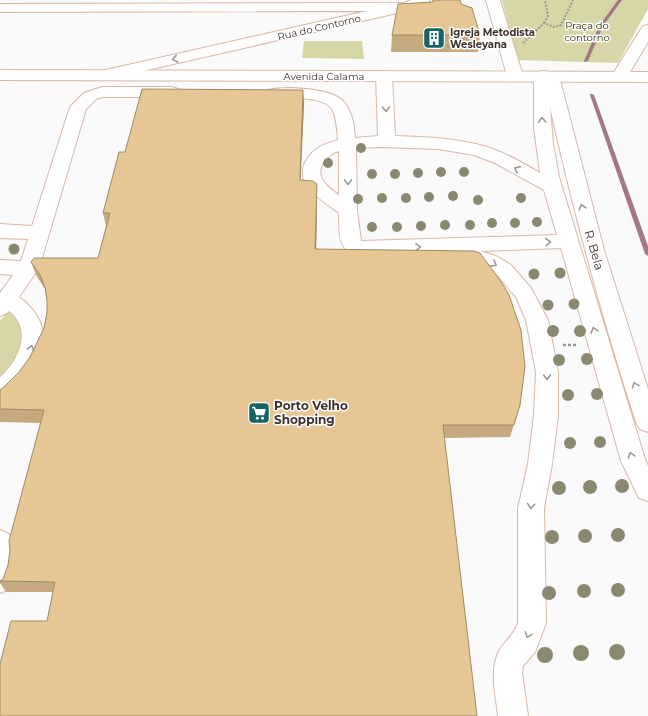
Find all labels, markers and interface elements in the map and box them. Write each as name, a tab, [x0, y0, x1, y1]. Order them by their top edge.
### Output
street label: Rua do Contorno	[276, 12, 362, 43]
park label: Praça do contorno	[564, 19, 610, 44]
building icon: Igreja Metodista Wesleyana	[421, 25, 447, 51]
place label: Igreja Metodista Wesleyana	[450, 26, 535, 51]
one-way arrow	[172, 54, 178, 62]
street label: Avenida Calama	[284, 70, 364, 83]
one-way arrow	[381, 106, 390, 112]
one-way arrow	[537, 117, 546, 123]
one-way arrow	[514, 166, 521, 173]
one-way arrow	[344, 179, 352, 185]
one-way arrow	[578, 203, 587, 210]
street label: R. Bela	[582, 228, 607, 272]
one-way arrow	[545, 238, 551, 247]
one-way arrow	[415, 243, 421, 251]
one-way arrow	[490, 260, 498, 267]
one-way arrow	[591, 327, 599, 333]
one-way arrow	[26, 345, 35, 352]
one-way arrow	[542, 374, 551, 380]
one-way arrow	[631, 381, 640, 388]
place label: Porto Velho Shopping	[274, 398, 348, 427]
supermarket icon: Porto Velho Shopping	[246, 400, 272, 426]
one-way arrow	[627, 452, 636, 459]
one-way arrow	[527, 503, 536, 509]
one-way arrow	[524, 632, 532, 639]

